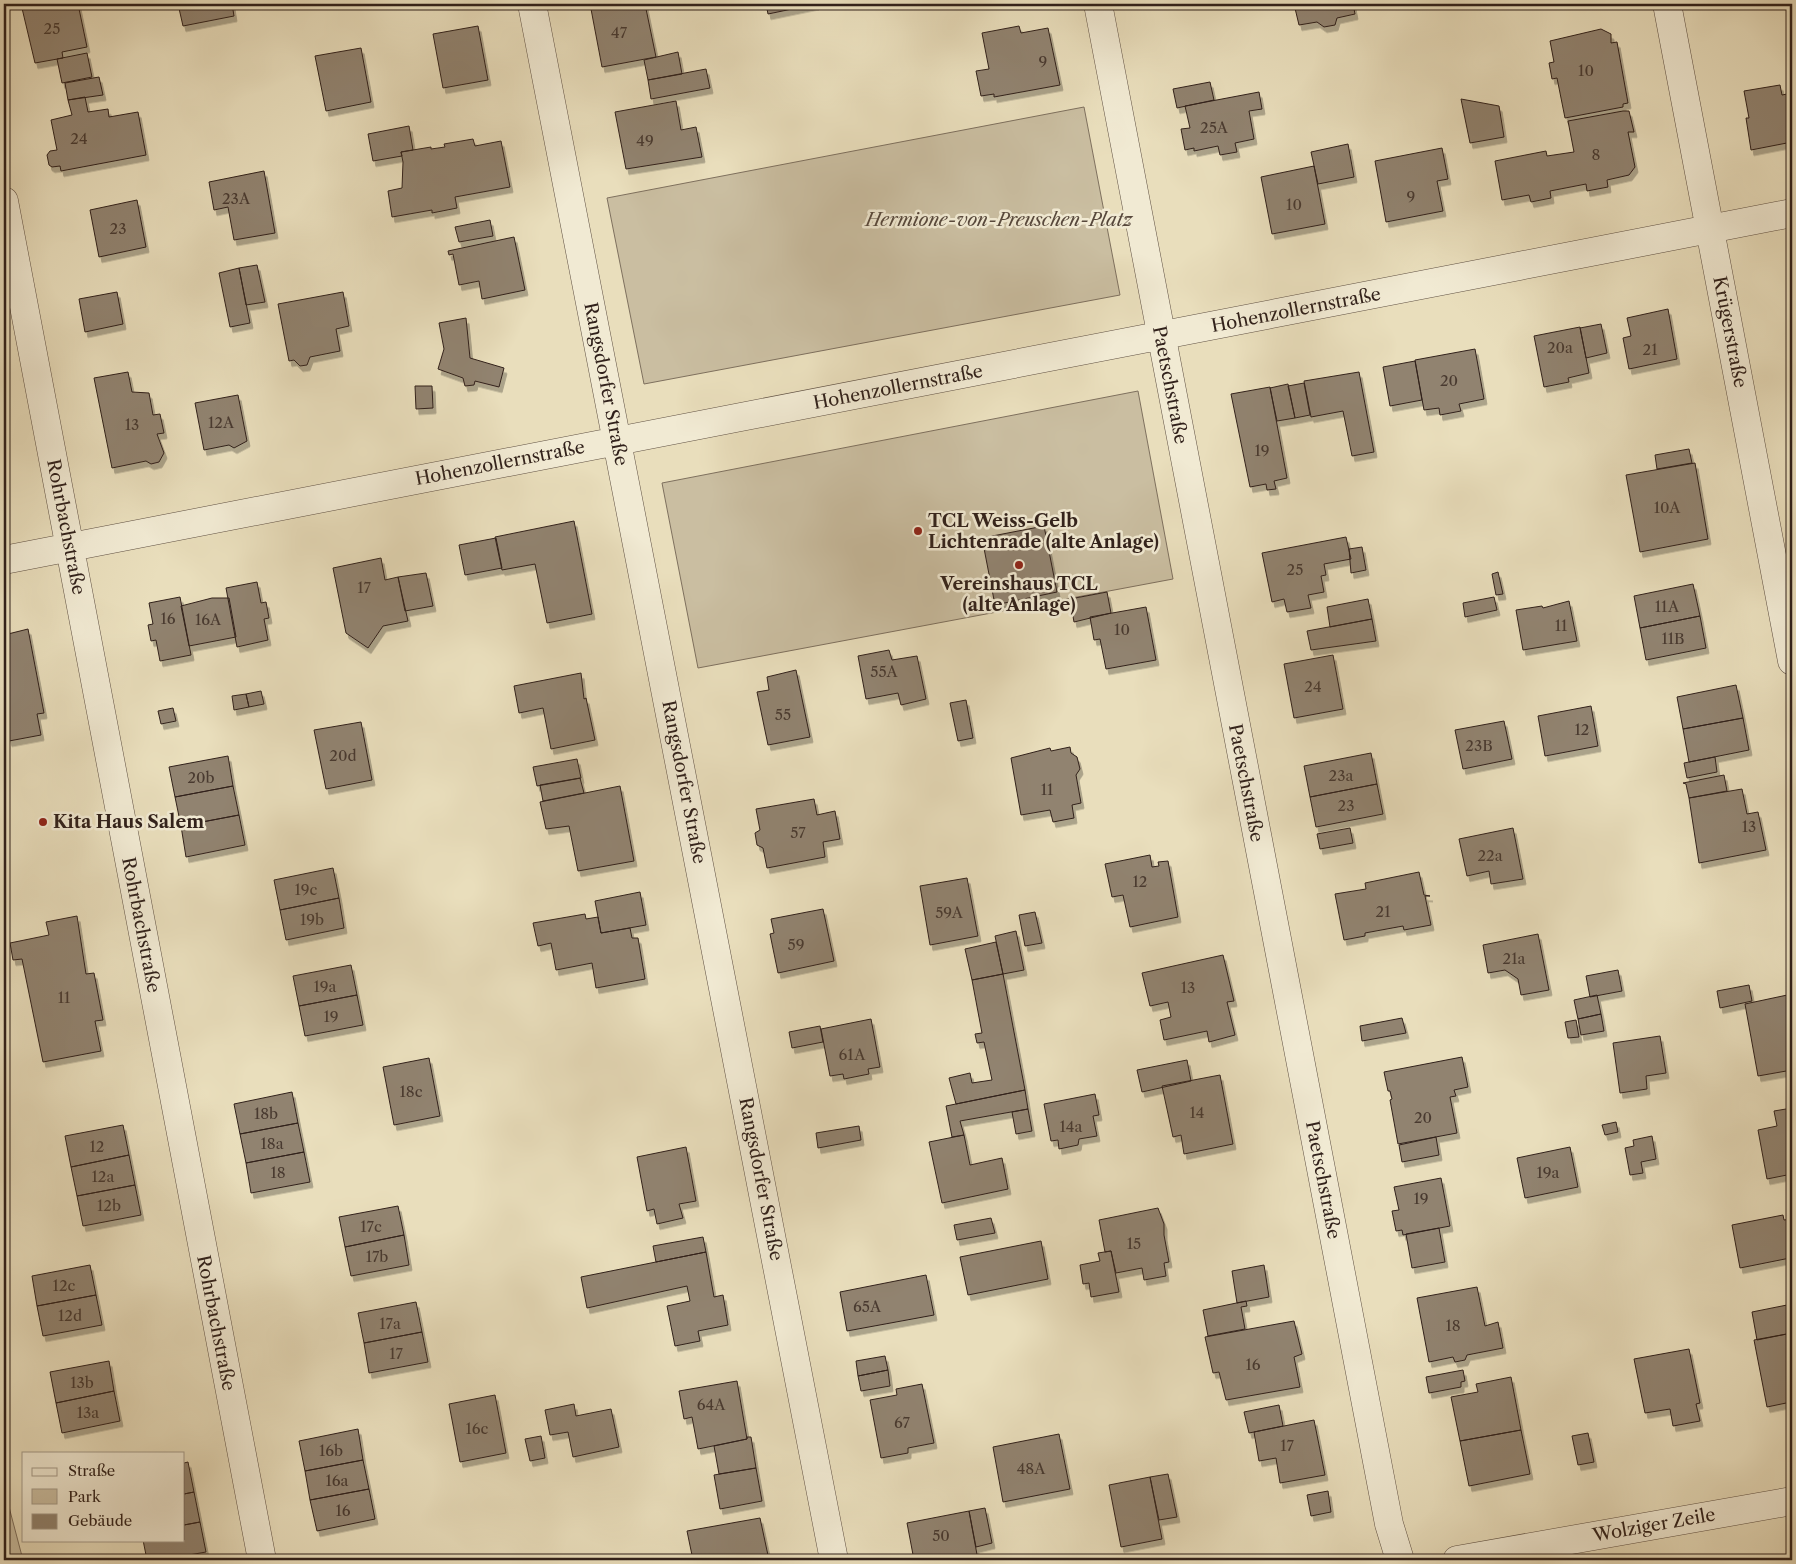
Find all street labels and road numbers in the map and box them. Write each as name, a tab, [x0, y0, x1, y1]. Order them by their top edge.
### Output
street label: Krügerstraße	[1708, 274, 1752, 390]
street label: Hohenzollernstraße	[1209, 283, 1383, 337]
street label: Rangsdorfer Straße	[579, 300, 633, 468]
street label: Paetschstraße	[1148, 324, 1192, 446]
street label: Hohenzollernstraße	[811, 360, 985, 414]
street label: Hohenzollernstraße	[413, 436, 587, 490]
street label: Rohrbachstraße	[42, 457, 90, 597]
street label: Rangsdorfer Straße	[657, 698, 711, 866]
street label: Paetschstraße	[1224, 722, 1268, 844]
street label: Rohrbachstraße	[117, 855, 165, 995]
street label: Rangsdorfer Straße	[734, 1095, 788, 1263]
street label: Paetschstraße	[1301, 1119, 1345, 1241]
street label: Rohrbachstraße	[192, 1253, 240, 1393]
street label: Wolziger Zeile	[1590, 1503, 1717, 1547]

